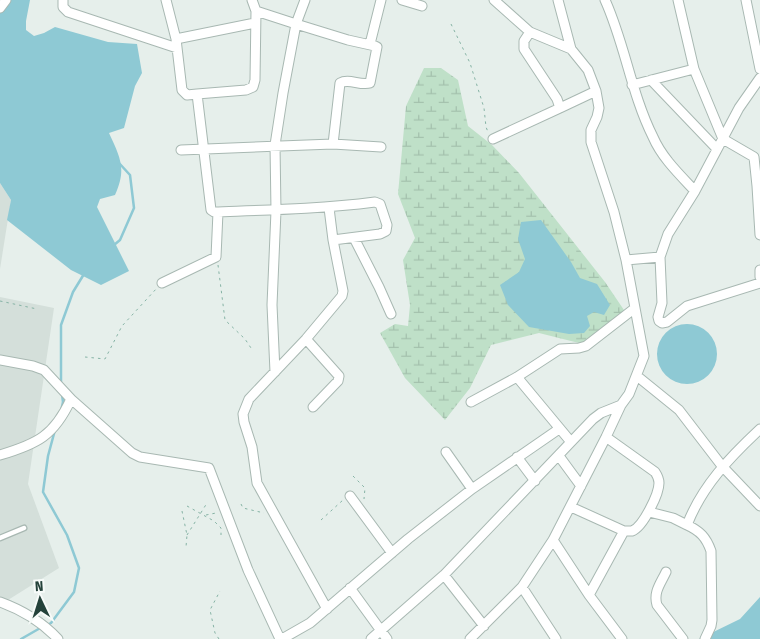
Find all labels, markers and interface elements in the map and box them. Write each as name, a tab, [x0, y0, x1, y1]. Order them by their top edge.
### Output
north arrow	[15, 574, 65, 624]
text: N	[34, 578, 44, 595]

